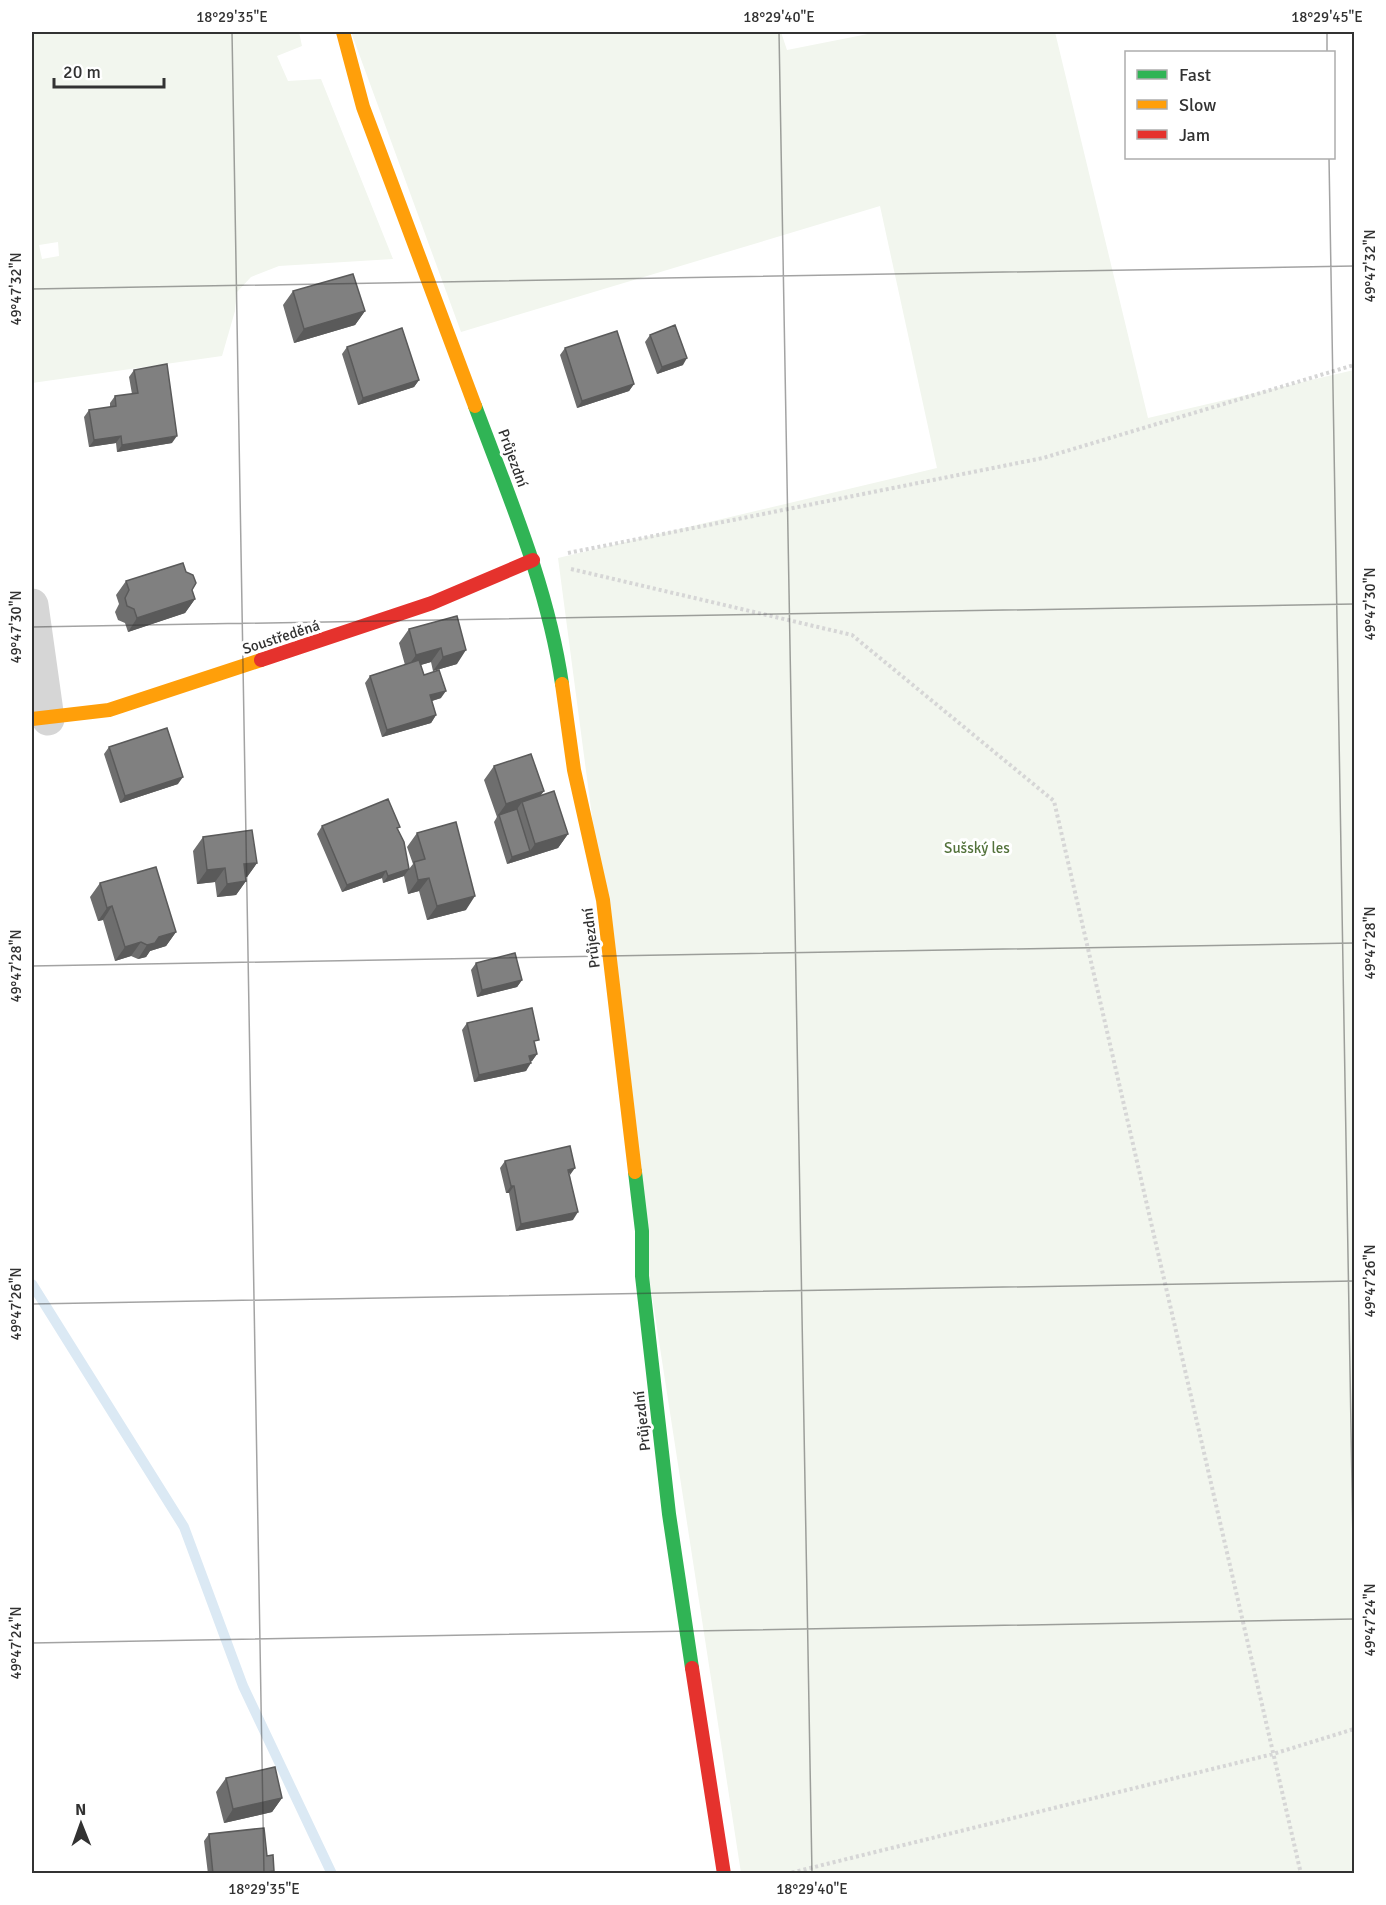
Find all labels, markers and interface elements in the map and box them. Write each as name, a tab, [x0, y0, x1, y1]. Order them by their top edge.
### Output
text: 18°29'35"E	[196, 8, 268, 26]
text: 18°29'40"E	[743, 8, 815, 26]
text: 18°29'45"E	[1291, 8, 1363, 26]
scale bar	[54, 51, 164, 89]
legend	[1125, 51, 1335, 159]
text: 20 m	[63, 61, 101, 83]
text: Fast	[1179, 64, 1211, 86]
text: Slow	[1179, 94, 1216, 116]
text: Jam	[1179, 124, 1210, 146]
text: 49°47'32"N	[1361, 229, 1379, 303]
text: 49°47'32"N	[7, 252, 25, 326]
street label: Průjezdní	[494, 427, 532, 489]
text: 49°47'30"N	[1361, 567, 1379, 641]
text: 49°47'30"N	[7, 590, 25, 664]
street label: Soustředěná	[240, 616, 322, 658]
park label: Sušský les	[944, 839, 1010, 857]
text: 49°47'28"N	[1361, 906, 1379, 980]
street label: Průjezdní	[578, 907, 604, 969]
text: 49°47'28"N	[7, 929, 25, 1003]
text: 49°47'26"N	[1361, 1244, 1379, 1318]
text: 49°47'26"N	[7, 1267, 25, 1341]
street label: Průjezdní	[630, 1390, 654, 1452]
text: 49°47'24"N	[1361, 1583, 1379, 1657]
text: 49°47'24"N	[7, 1606, 25, 1680]
north arrow	[51, 1794, 111, 1854]
text: N	[75, 1800, 86, 1820]
text: 18°29'35"E	[228, 1880, 300, 1898]
text: 18°29'40"E	[776, 1880, 848, 1898]

